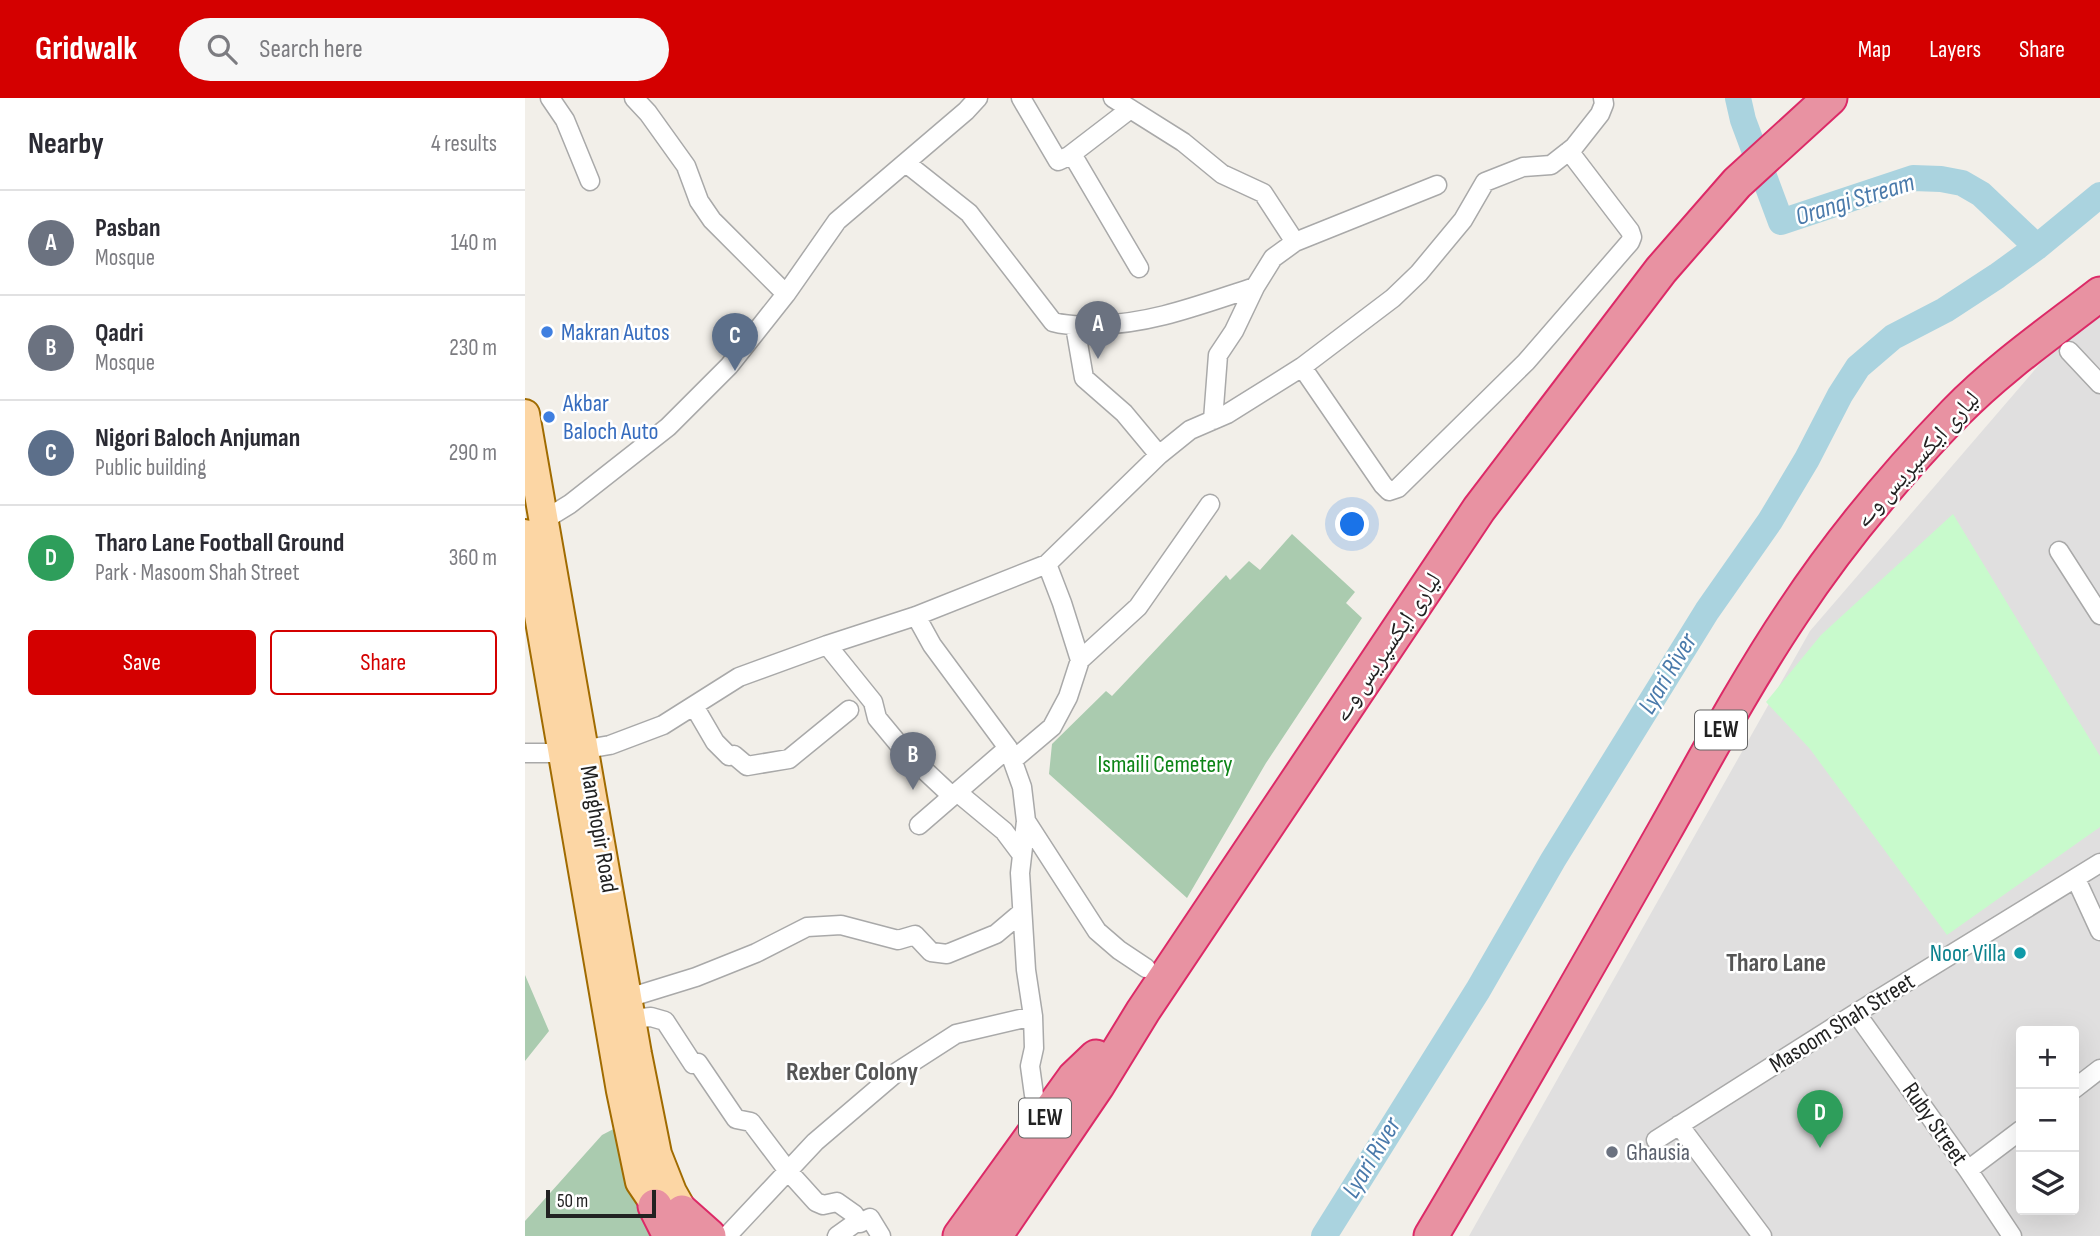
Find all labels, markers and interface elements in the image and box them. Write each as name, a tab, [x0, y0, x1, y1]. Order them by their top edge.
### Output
search box	[179, 18, 669, 81]
text: Gridwalk	[35, 29, 137, 69]
icon: search	[203, 30, 241, 68]
text: Search here	[259, 34, 363, 65]
text: Map	[1858, 35, 1891, 64]
text: Layers	[1929, 35, 1981, 64]
text: Share	[2019, 35, 2065, 64]
text: Nearby	[28, 126, 104, 162]
text: 4 results	[431, 130, 497, 158]
water label: Orangi Stream	[1792, 167, 1918, 233]
text: Pasban	[95, 213, 161, 244]
text: A	[46, 229, 56, 257]
text: 140 m	[451, 229, 497, 257]
text: Mosque	[95, 244, 155, 272]
pin: A	[1075, 301, 1121, 359]
pin: C	[712, 313, 758, 371]
text: Qadri	[95, 318, 144, 349]
place label: Makran Autos	[561, 318, 670, 347]
marker: Makran Autos	[539, 324, 555, 340]
text: B	[46, 334, 56, 362]
text: 230 m	[449, 334, 497, 362]
text: Mosque	[95, 349, 155, 377]
street label: لیاری ایکسپریس وے	[1848, 385, 1986, 533]
place label: Akbar Baloch Auto	[562, 389, 659, 446]
marker: Akbar Baloch Auto	[541, 409, 557, 425]
text: Nigori Baloch Anjuman	[95, 423, 300, 454]
text: C	[45, 439, 57, 467]
text: 290 m	[449, 439, 497, 467]
text: Public building	[95, 454, 206, 482]
your location	[1335, 507, 1369, 541]
text: Tharo Lane Football Ground	[95, 528, 344, 559]
text: D	[45, 544, 57, 572]
text: 360 m	[449, 544, 497, 572]
text: Park · Masoom Shah Street	[95, 559, 299, 587]
street label: لیاری ایکسپریس وے	[1327, 567, 1447, 727]
water label: Lyari River	[1632, 627, 1705, 720]
button: Save	[28, 630, 256, 695]
button: Share	[270, 630, 497, 695]
road number: LEW	[1695, 710, 1747, 750]
pin: B	[890, 732, 936, 790]
park label: Ismaili Cemetery	[1098, 750, 1233, 779]
street label: Manghopir Road	[574, 763, 624, 895]
place label: Noor Villa	[1930, 939, 2006, 968]
marker: Noor Villa	[2012, 945, 2028, 961]
district label: Tharo Lane	[1726, 948, 1826, 979]
street label: Masoom Shah Street	[1764, 967, 1920, 1079]
map controls	[2016, 1026, 2079, 1215]
button: +	[2016, 1026, 2079, 1089]
district label: Rexber Colony	[786, 1057, 918, 1088]
street label: Ruby Street	[1896, 1077, 1974, 1171]
button: −	[2016, 1089, 2079, 1152]
pin: D	[1797, 1090, 1843, 1148]
road number: LEW	[1019, 1099, 1071, 1138]
water label: Lyari River	[1336, 1111, 1409, 1204]
place label: Ghausia	[1626, 1138, 1690, 1167]
marker: Ghausia	[1604, 1144, 1620, 1160]
button: layers	[2016, 1152, 2079, 1215]
scale bar	[546, 1187, 656, 1219]
text: 50 m	[557, 1190, 588, 1213]

